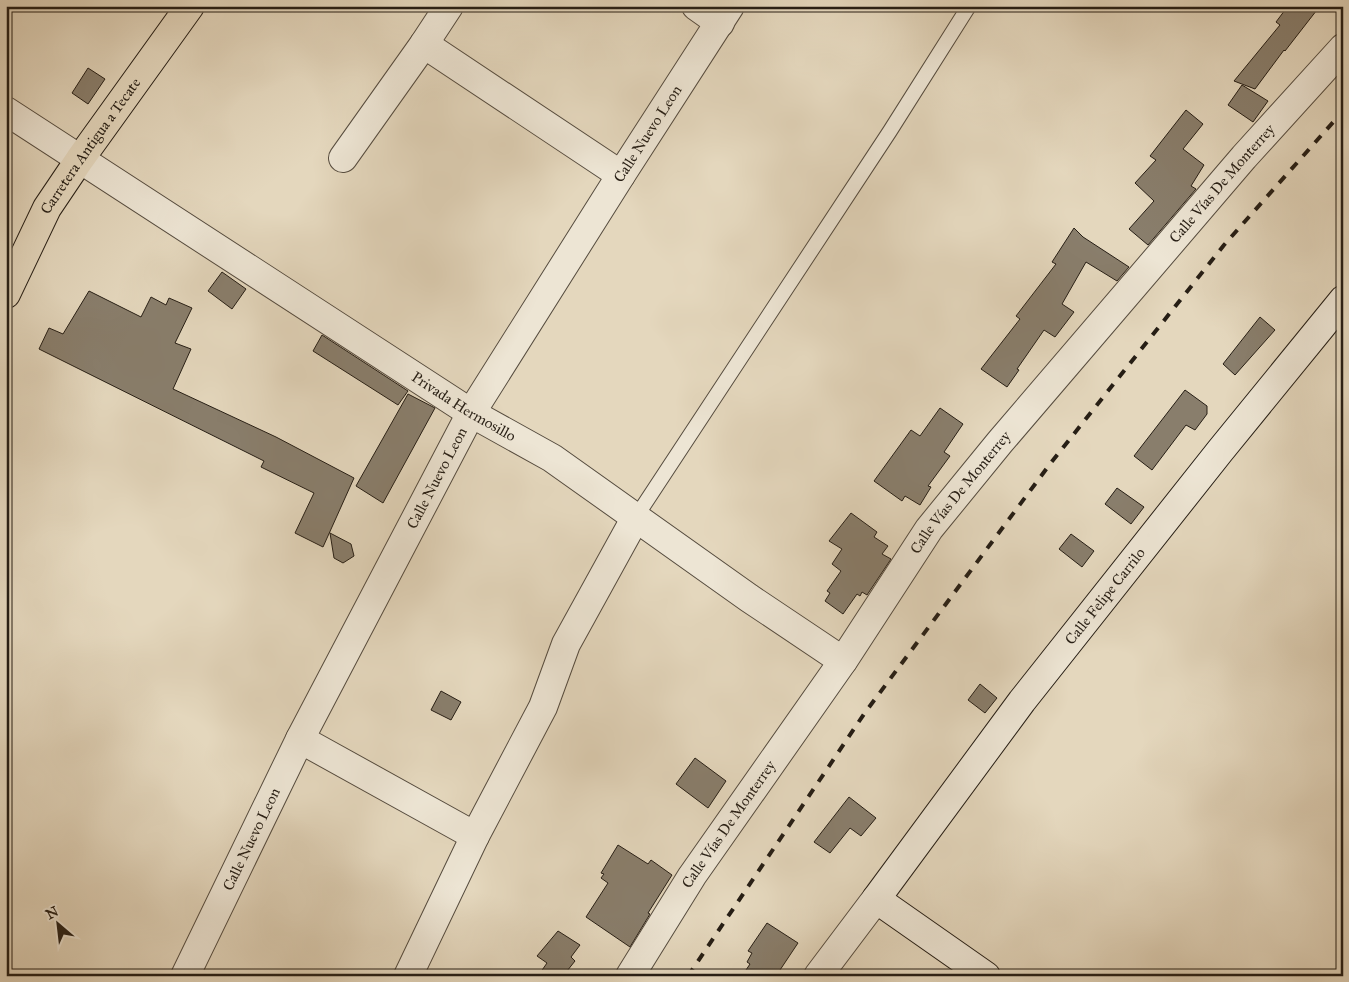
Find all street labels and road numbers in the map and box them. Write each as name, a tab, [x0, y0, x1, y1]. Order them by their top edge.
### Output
street label: Carretera Antigua a Tecate	[37, 74, 144, 217]
street label: Calle Nuevo Leon	[610, 82, 686, 186]
street label: Calle Vías De Monterrey	[1165, 120, 1279, 247]
street label: Privada Hermosillo	[408, 368, 519, 445]
street label: Calle Nuevo Leon	[403, 424, 471, 532]
street label: Calle Vías De Monterrey	[906, 427, 1015, 557]
street label: Calle Felipe Carrilo	[1061, 544, 1149, 648]
street label: Calle Vías De Monterrey	[678, 756, 780, 891]
street label: Calle Nuevo Leon	[219, 785, 284, 894]

